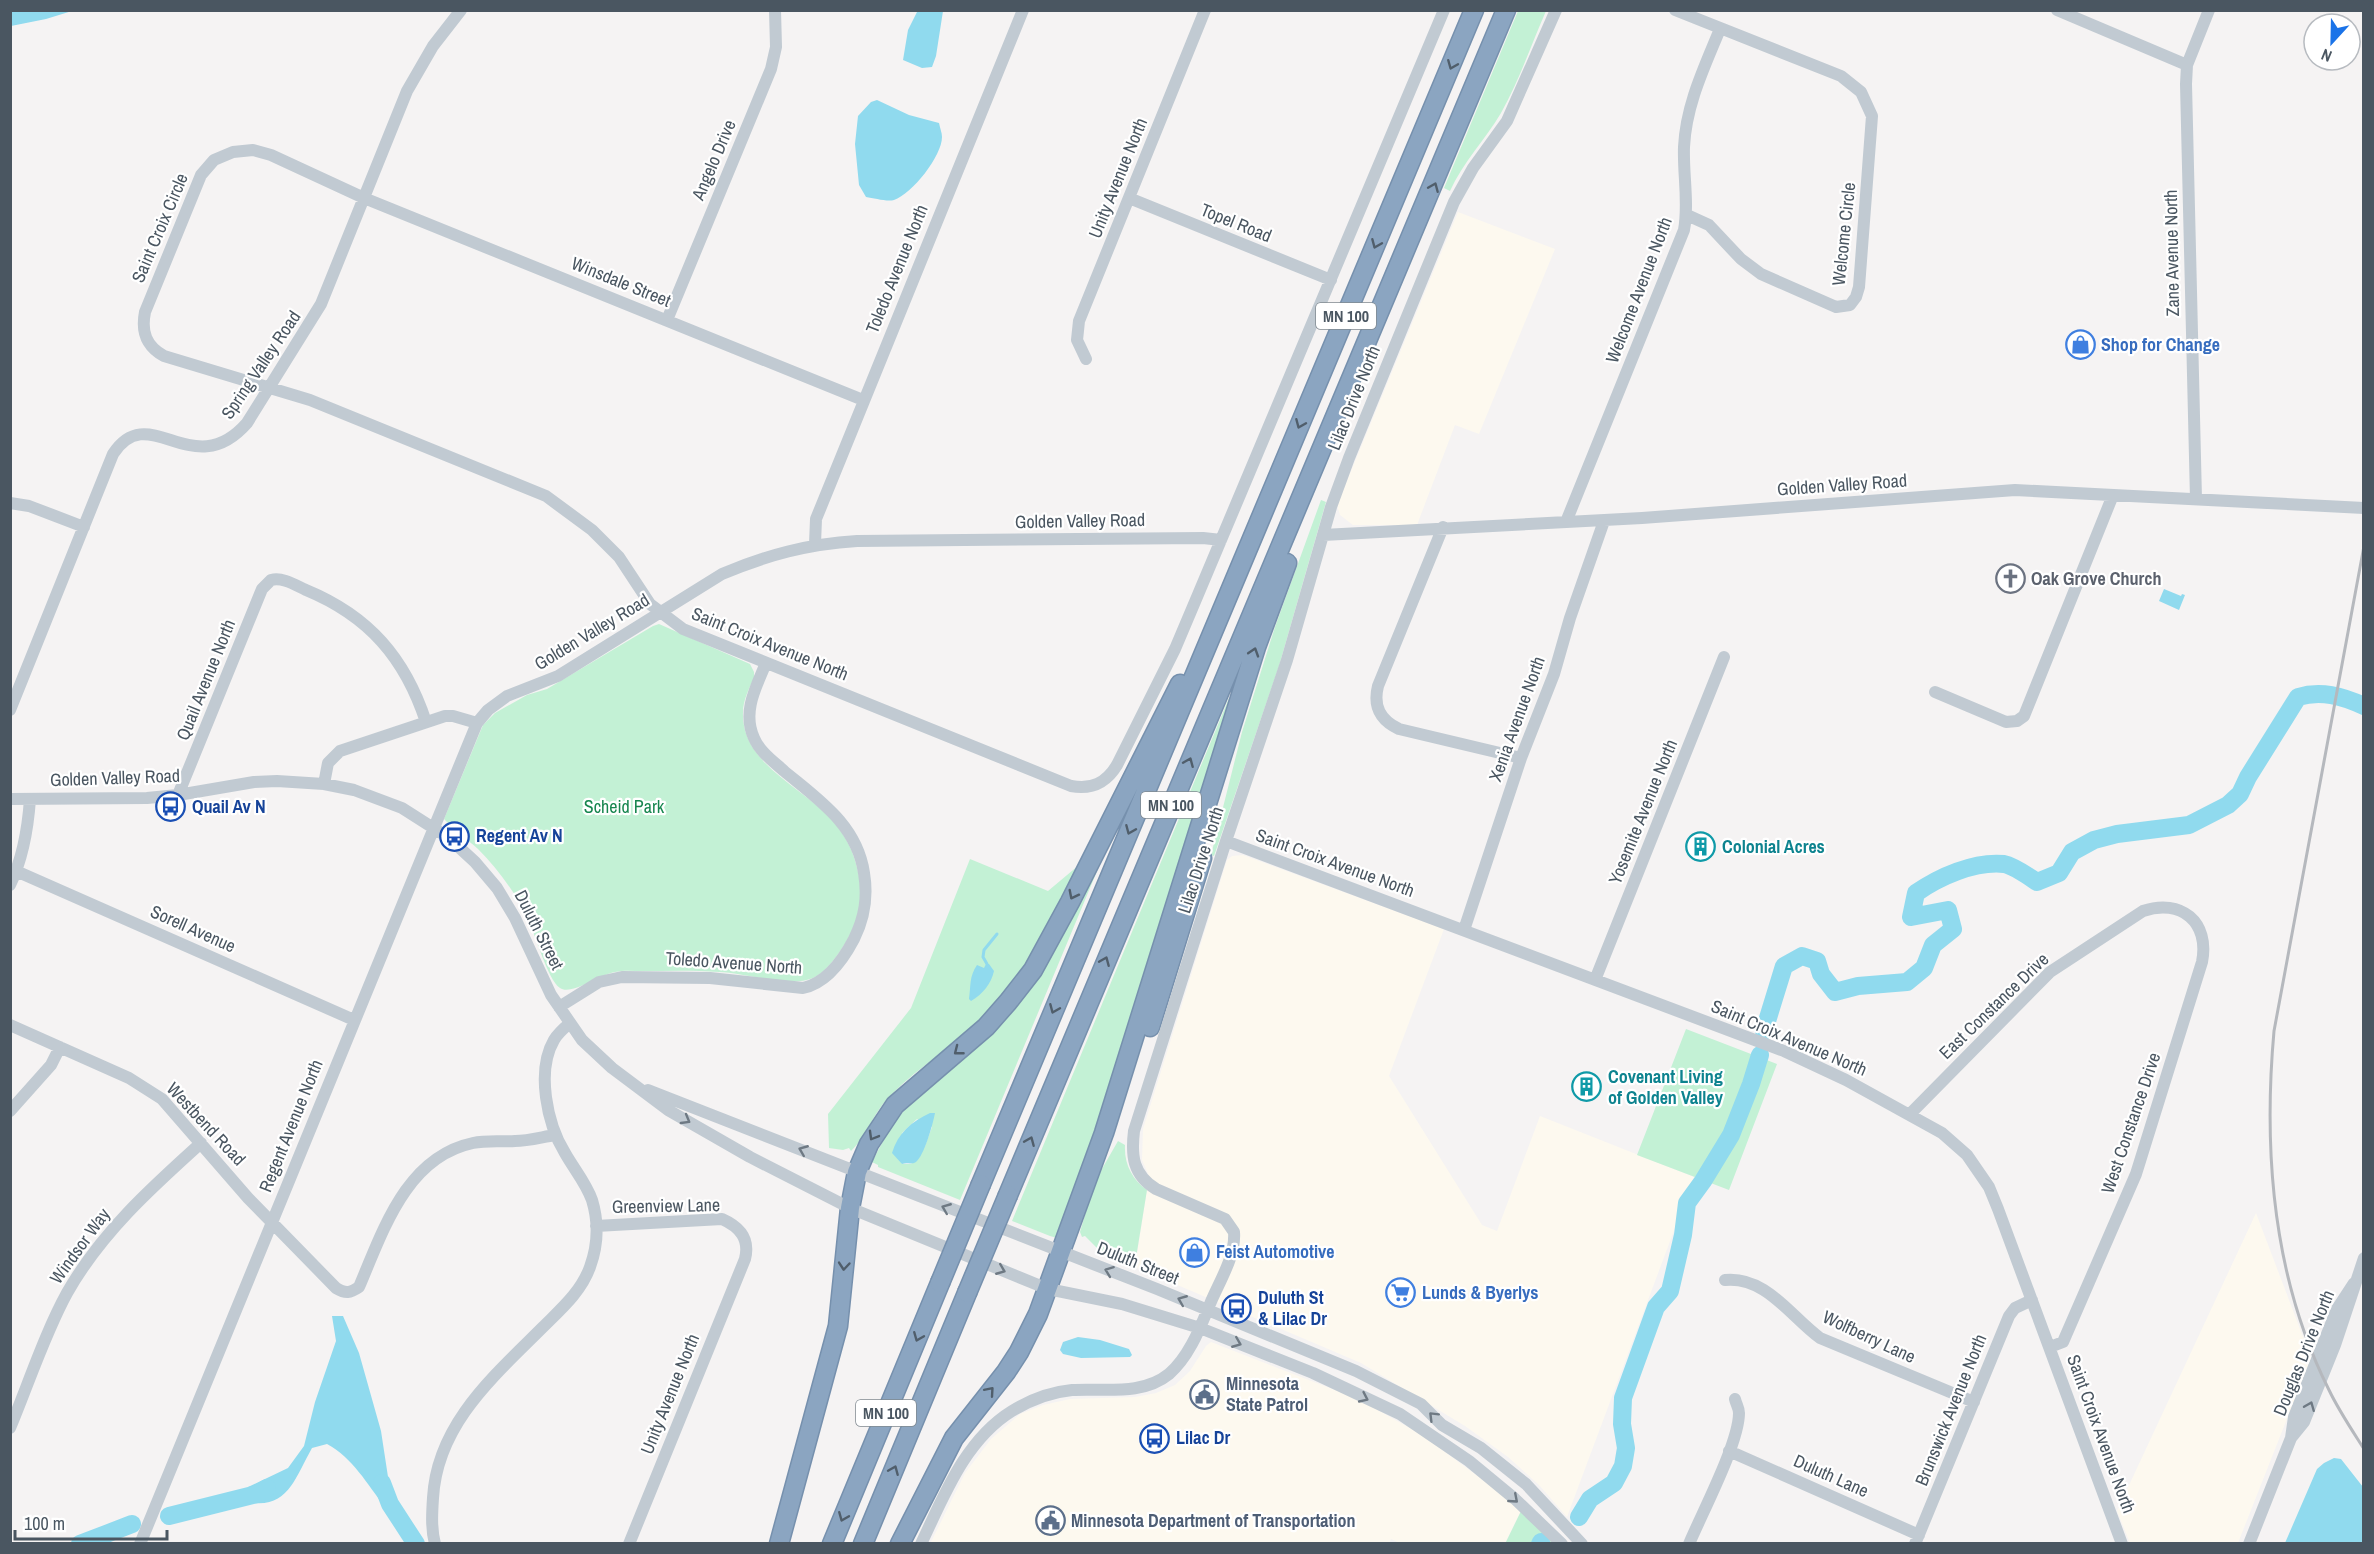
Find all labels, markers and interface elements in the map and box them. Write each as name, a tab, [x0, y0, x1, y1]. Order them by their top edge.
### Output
north arrow	[2302, 12, 2362, 72]
text: N	[2318, 44, 2335, 68]
one-way arrow	[1447, 58, 1459, 69]
street label: Unity Avenue North	[1082, 114, 1153, 242]
street label: Angelo Drive	[685, 116, 742, 205]
street label: Saint Croix Circle	[125, 169, 194, 286]
street label: Welcome Circle	[1826, 181, 1861, 287]
one-way arrow	[1427, 182, 1439, 193]
street label: Zane Avenue North	[2158, 189, 2185, 317]
street label: Topel Road	[1197, 197, 1275, 248]
street label: Toledo Avenue North	[859, 201, 934, 337]
street label: Welcome Avenue North	[1599, 213, 1678, 366]
one-way arrow	[1371, 238, 1383, 249]
street label: Winsdale Street	[568, 250, 675, 313]
road number: MN 100	[1316, 303, 1376, 329]
street label: Spring Valley Road	[215, 305, 306, 424]
shop icon: Shop for Change	[2064, 329, 2096, 361]
place label: Shop for Change	[2101, 332, 2220, 357]
street label: Lilac Drive North	[1321, 342, 1386, 454]
one-way arrow	[1295, 418, 1307, 429]
street label: Golden Valley Road	[1776, 467, 1908, 502]
street label: Golden Valley Road	[1015, 507, 1145, 534]
church icon: Oak Grove Church	[1994, 563, 2026, 595]
place label: Oak Grove Church	[2031, 566, 2161, 591]
street label: Golden Valley Road	[530, 587, 654, 676]
street label: Saint Croix Avenue North	[688, 601, 852, 686]
street label: Quail Avenue North	[170, 616, 241, 744]
one-way arrow	[1247, 647, 1260, 658]
street label: Xenia Avenue North	[1482, 653, 1551, 785]
street label: Yosemite Avenue North	[1602, 736, 1683, 888]
one-way arrow	[1182, 757, 1194, 768]
street label: Golden Valley Road	[49, 763, 180, 792]
bus stop icon: Quail Av N	[155, 791, 187, 823]
road number: MN 100	[1141, 792, 1201, 818]
place label: Quail Av N	[192, 794, 266, 819]
park label: Scheid Park	[584, 794, 665, 819]
street label: Lilac Drive North	[1172, 803, 1230, 916]
bus stop icon: Regent Av N	[439, 820, 471, 852]
street label: Saint Croix Avenue North	[1252, 822, 1418, 903]
place label: Regent Av N	[476, 823, 563, 848]
one-way arrow	[1125, 823, 1137, 834]
building icon: Colonial Acres	[1685, 831, 1717, 863]
place label: Colonial Acres	[1722, 834, 1825, 859]
street label: Duluth Street	[509, 886, 570, 974]
one-way arrow	[1069, 889, 1081, 900]
street label: Sorell Avenue	[147, 899, 240, 958]
street label: Toledo Avenue North	[665, 945, 803, 980]
street label: East Constance Drive	[1933, 947, 2054, 1065]
one-way arrow	[1098, 956, 1110, 967]
street label: Saint Croix Avenue North	[1707, 993, 1871, 1082]
one-way arrow	[1049, 1003, 1061, 1014]
one-way arrow	[954, 1043, 965, 1054]
street label: West Constance Drive	[2095, 1049, 2166, 1197]
street label: Regent Avenue North	[253, 1056, 329, 1196]
place label: Covenant Living of Golden Valley	[1608, 1064, 1724, 1110]
building icon: Covenant Living of Golden Valley	[1571, 1071, 1603, 1103]
street label: Westbend Road	[161, 1077, 252, 1171]
one-way arrow	[680, 1113, 690, 1124]
one-way arrow	[869, 1130, 880, 1141]
one-way arrow	[1023, 1136, 1035, 1147]
one-way arrow	[798, 1145, 809, 1158]
street label: Greenview Lane	[612, 1192, 720, 1219]
street label: Windsor Way	[44, 1202, 116, 1289]
one-way arrow	[941, 1202, 952, 1215]
street label: Duluth Street	[1094, 1235, 1183, 1290]
shop icon: Feist Automotive	[1179, 1236, 1211, 1268]
place label: Feist Automotive	[1216, 1239, 1334, 1264]
one-way arrow	[838, 1262, 851, 1271]
one-way arrow	[995, 1263, 1006, 1275]
one-way arrow	[1104, 1265, 1115, 1278]
supermarket icon: Lunds & Byerlys	[1385, 1277, 1417, 1309]
place label: Lunds & Byerlys	[1422, 1280, 1538, 1305]
place label: Duluth St & Lilac Dr	[1258, 1285, 1327, 1331]
street label: Douglas Drive North	[2267, 1286, 2340, 1419]
bus stop icon: Duluth St & Lilac Dr	[1221, 1292, 1253, 1324]
one-way arrow	[1177, 1295, 1188, 1307]
street label: Wolfberry Lane	[1819, 1304, 1920, 1369]
street label: Unity Avenue North	[634, 1330, 705, 1458]
one-way arrow	[913, 1330, 925, 1341]
street label: Brunswick Avenue North	[1909, 1330, 1992, 1489]
one-way arrow	[1231, 1336, 1242, 1348]
street label: Saint Croix Avenue North	[2061, 1351, 2142, 1517]
place label: Minnesota State Patrol	[1226, 1371, 1308, 1417]
public building icon: Minnesota State Patrol	[1189, 1378, 1221, 1410]
one-way arrow	[982, 1387, 993, 1398]
one-way arrow	[1358, 1391, 1369, 1403]
road number: MN 100	[856, 1400, 916, 1426]
one-way arrow	[2303, 1402, 2315, 1413]
one-way arrow	[1429, 1412, 1440, 1422]
bus stop icon: Lilac Dr	[1139, 1422, 1171, 1454]
place label: Lilac Dr	[1176, 1425, 1230, 1450]
street label: Duluth Lane	[1790, 1448, 1873, 1503]
one-way arrow	[887, 1465, 899, 1476]
one-way arrow	[1507, 1492, 1518, 1503]
scale bar	[15, 1503, 166, 1541]
public building icon: Minnesota Department of Transportation	[1034, 1505, 1066, 1537]
place label: Minnesota Department of Transportation	[1071, 1508, 1356, 1533]
text: 100 m	[24, 1511, 65, 1536]
one-way arrow	[838, 1511, 850, 1522]

